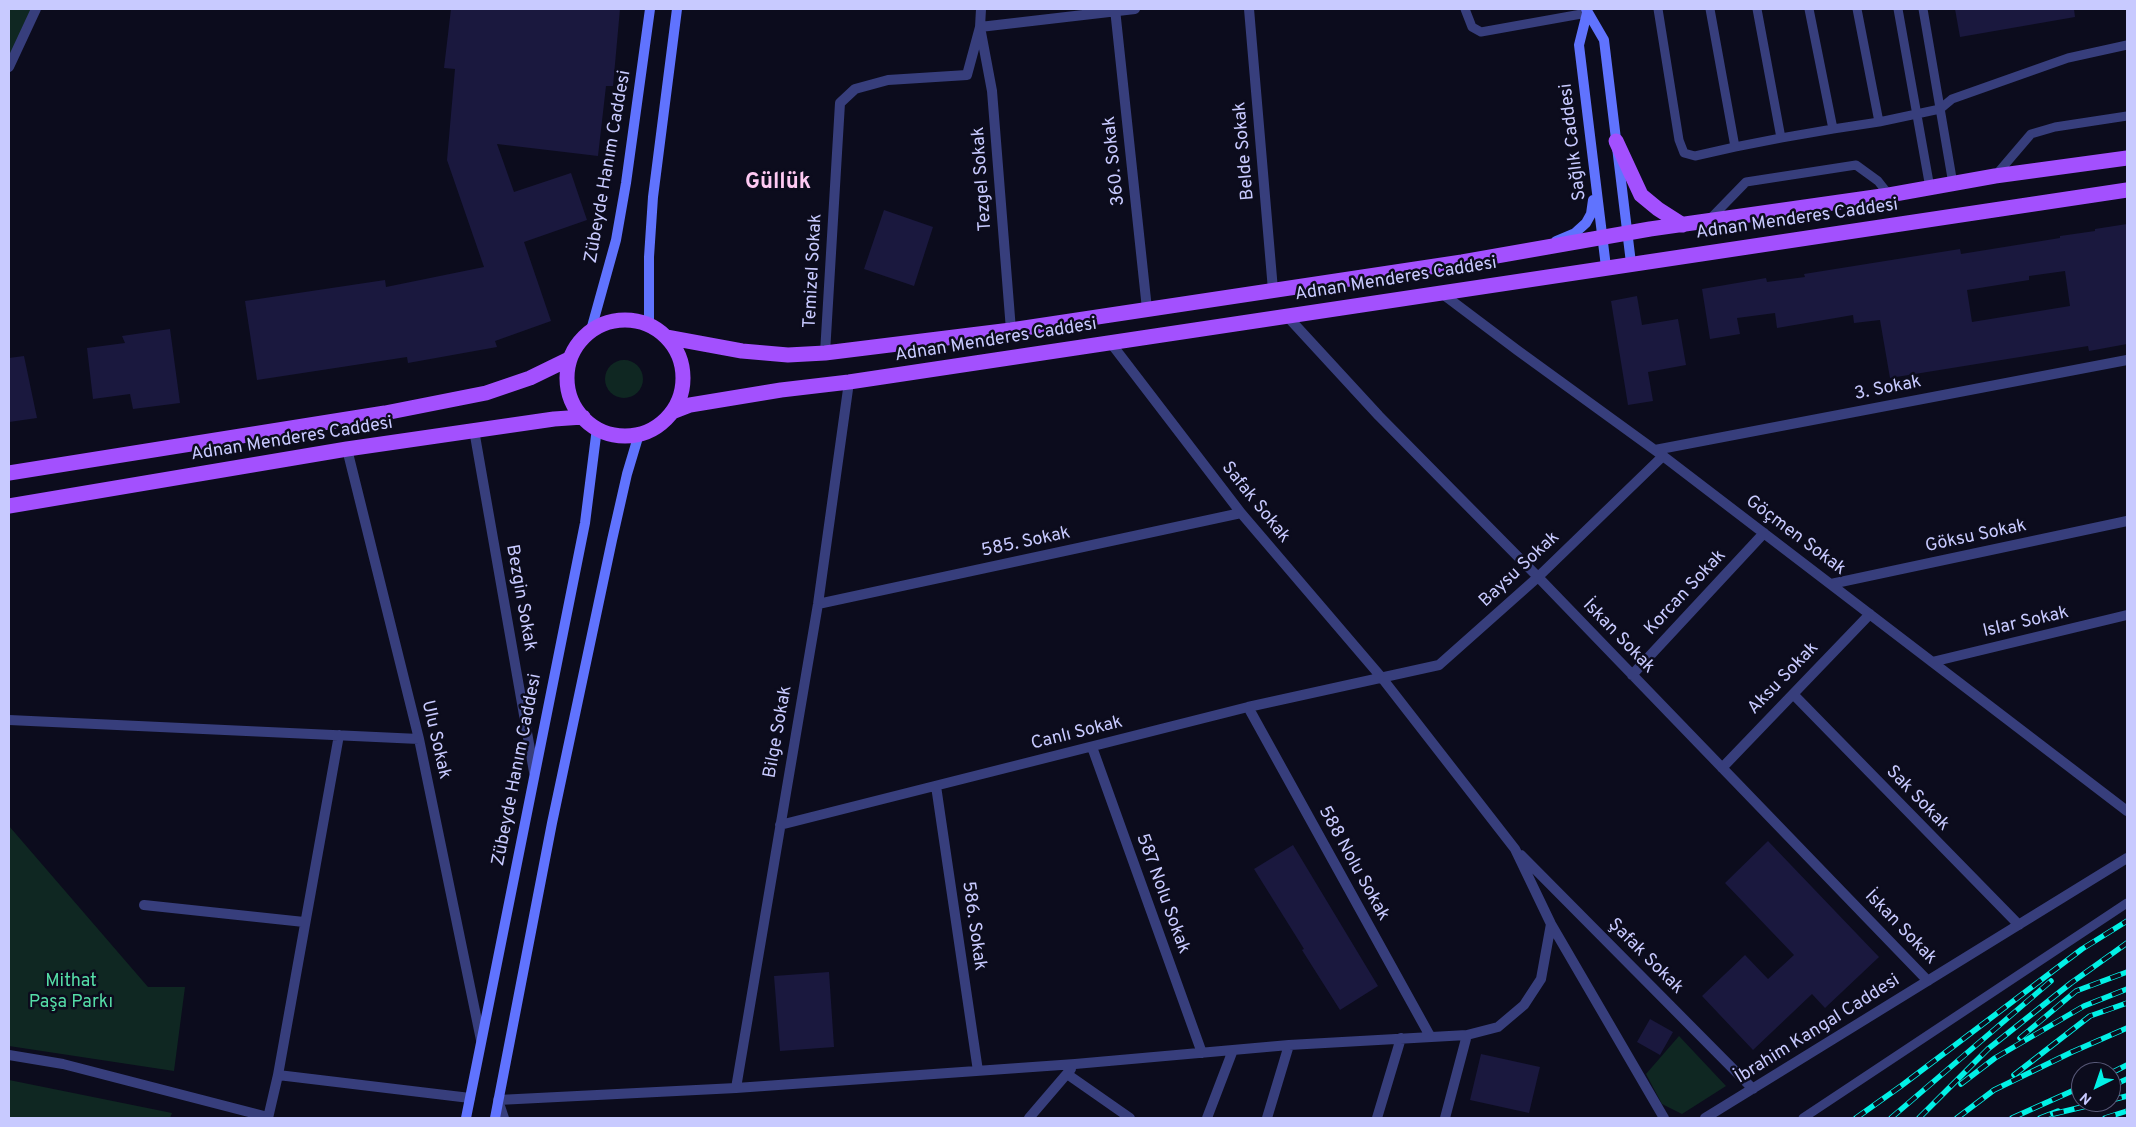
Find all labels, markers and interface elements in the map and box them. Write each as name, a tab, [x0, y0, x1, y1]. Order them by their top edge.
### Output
street label: Zübeyde Hanım Caddesi	[581, 69, 637, 265]
street label: Sağlık Caddesi	[1556, 82, 1592, 202]
street label: Belde Sokak	[1230, 101, 1260, 201]
street label: 360. Sokak	[1100, 115, 1130, 207]
street label: Tezgel Sokak	[969, 126, 997, 232]
district label: Güllük	[745, 171, 811, 197]
street label: Adnan Menderes Caddesi	[1694, 195, 1900, 245]
street label: Temizel Sokak	[800, 213, 828, 329]
street label: Adnan Menderes Caddesi	[1294, 253, 1498, 307]
street label: Adnan Menderes Caddesi	[894, 314, 1098, 368]
street label: 3. Sokak	[1853, 372, 1923, 406]
street label: Adnan Menderes Caddesi	[190, 413, 394, 467]
street label: Safak Sokak	[1216, 458, 1294, 548]
street label: Göçmen Sokak	[1741, 491, 1849, 581]
street label: Göksu Sokak	[1923, 516, 2029, 558]
street label: 585. Sokak	[980, 523, 1072, 563]
street label: Baysu Sokak	[1475, 527, 1565, 613]
street label: Bezgin Sokak	[500, 543, 540, 653]
street label: Korcan Sokak	[1641, 546, 1731, 640]
street label: İskan Sokak	[1577, 595, 1659, 679]
street label: Islar Sokak	[1981, 603, 2071, 643]
street label: Aksu Sokak	[1744, 638, 1824, 720]
street label: Zübeyde Hanım Caddesi	[489, 672, 547, 868]
street label: Bilge Sokak	[760, 684, 798, 780]
street label: Ulu Sokak	[415, 699, 455, 781]
street label: Canlı Sokak	[1029, 712, 1125, 756]
street label: Sak Sokak	[1881, 762, 1953, 836]
street label: 588 Nolu Sokak	[1313, 803, 1393, 925]
street label: 587 Nolu Sokak	[1130, 831, 1194, 957]
street label: 586. Sokak	[956, 880, 990, 972]
street label: İskan Sokak	[1859, 886, 1941, 970]
street label: Şafak Sokak	[1603, 915, 1687, 999]
park label: Mithat Paşa Parkı	[29, 971, 113, 1014]
street label: İbrahim Kangal Caddesi	[1732, 971, 1904, 1089]
north arrow	[2071, 1062, 2121, 1112]
text: N	[2077, 1088, 2096, 1108]

